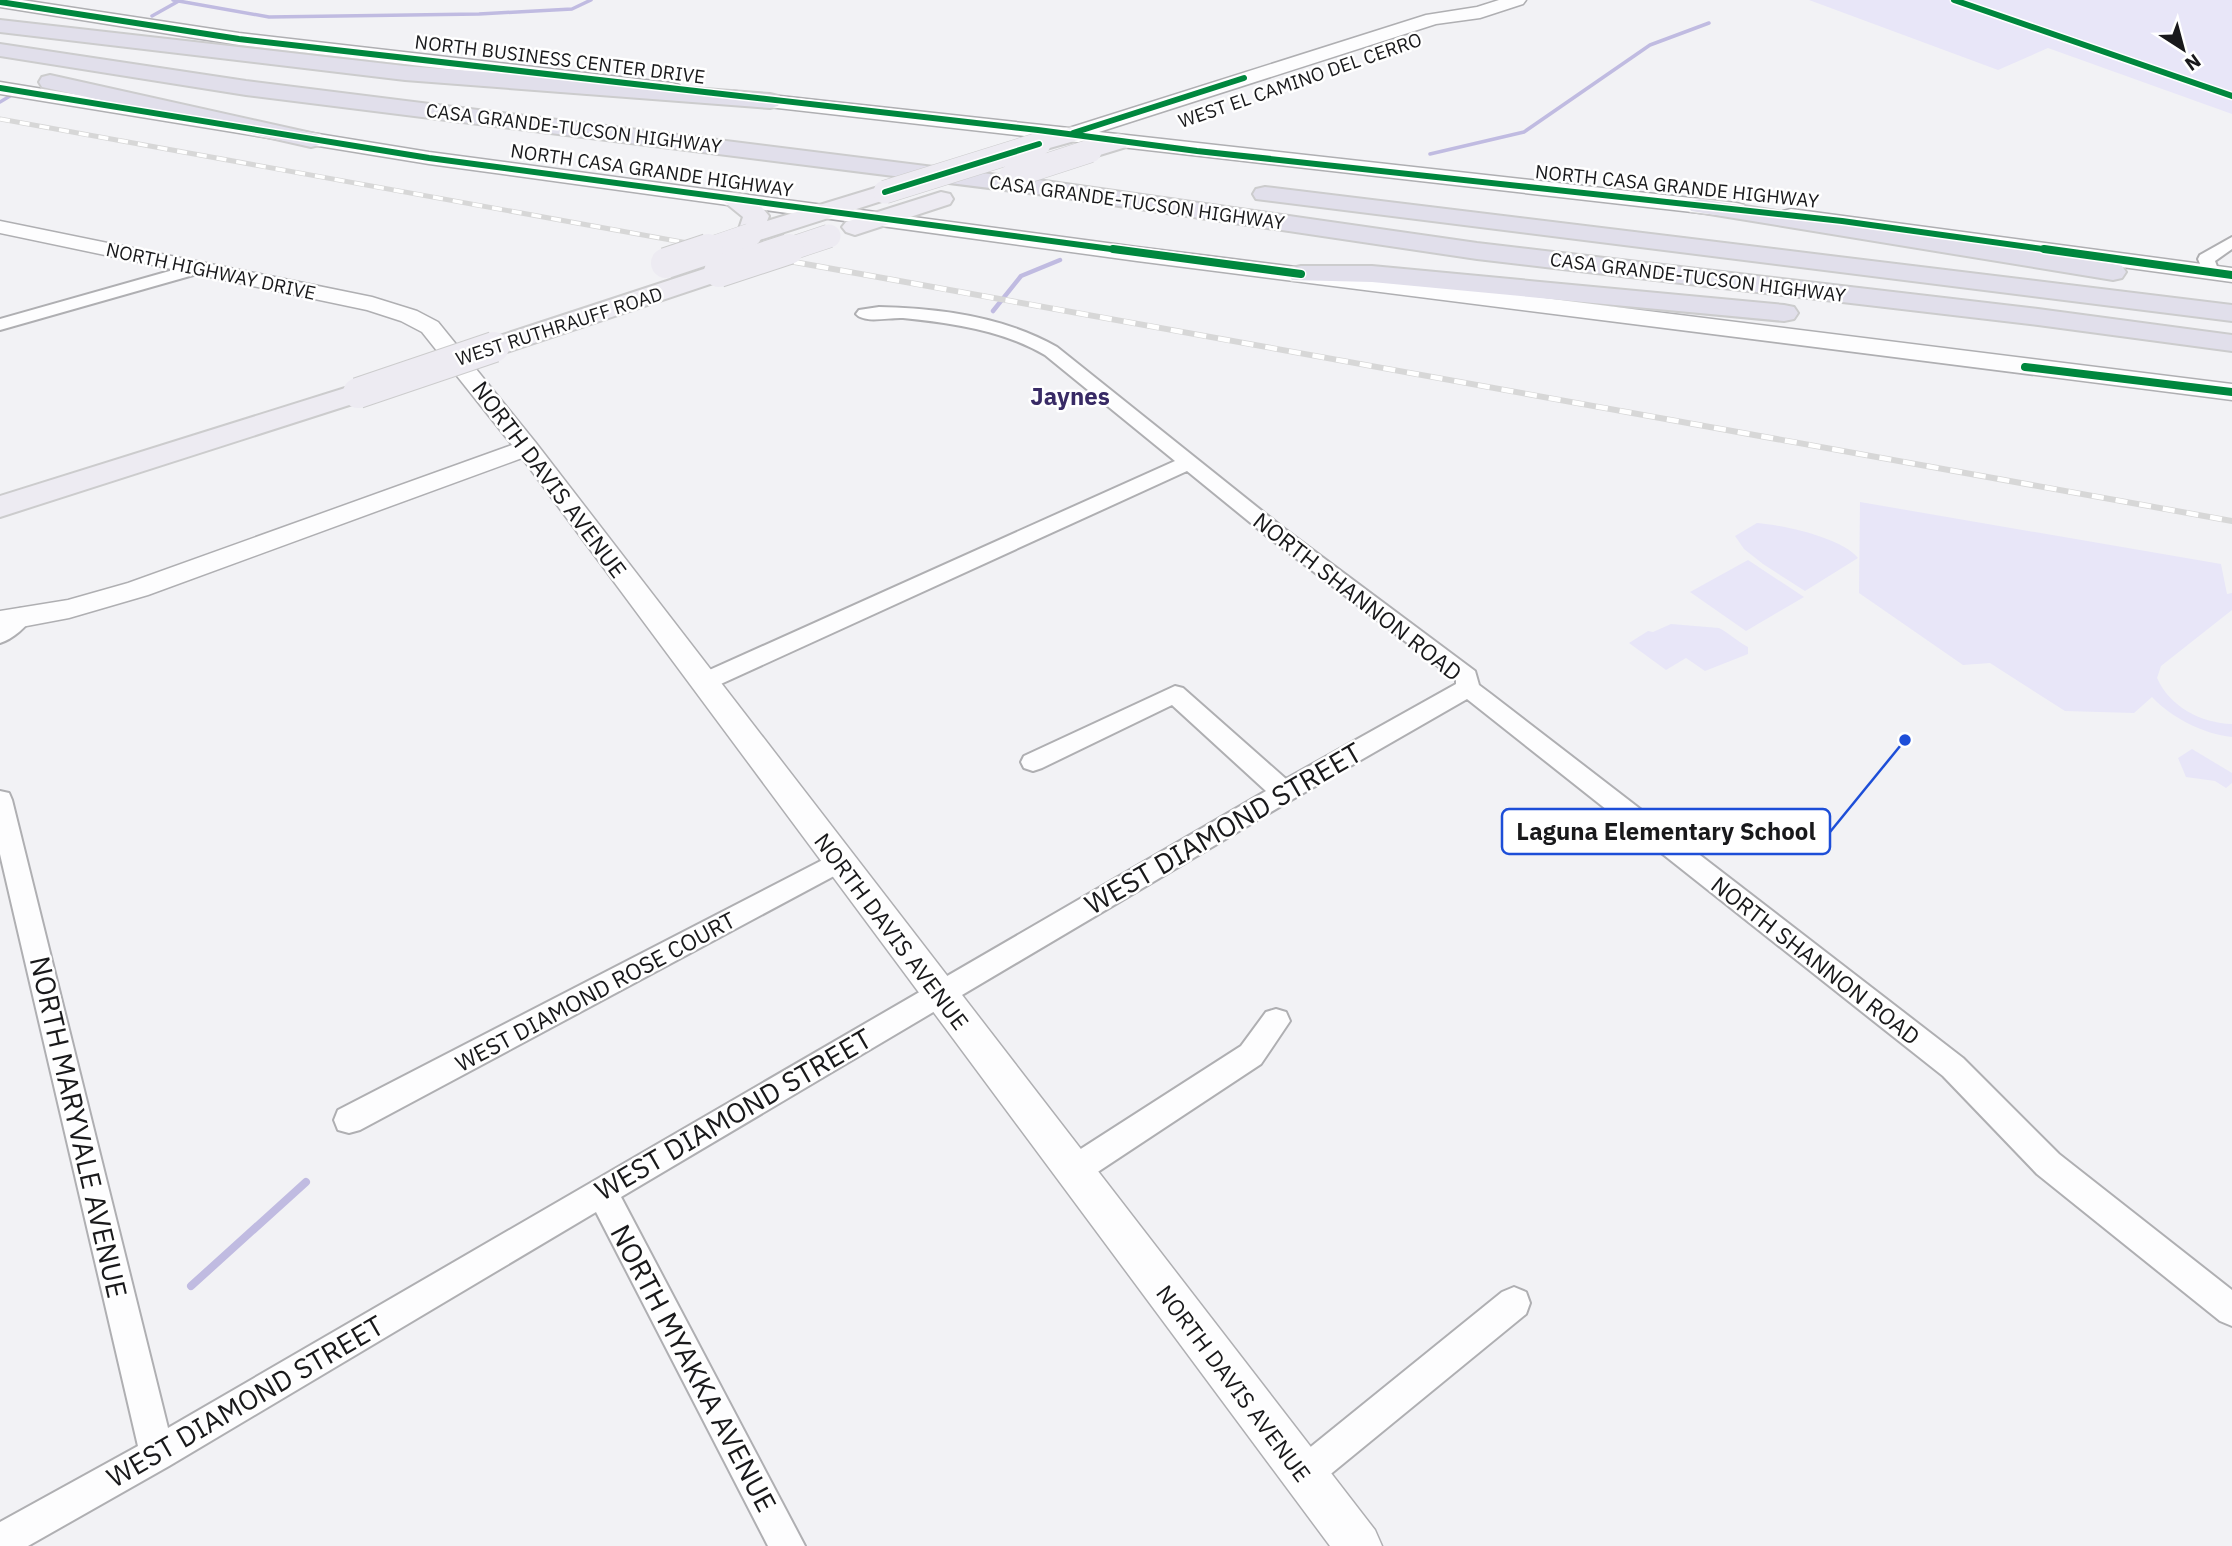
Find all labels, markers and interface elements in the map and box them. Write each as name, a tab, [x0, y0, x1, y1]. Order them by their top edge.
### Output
north arrow	[2148, 14, 2218, 84]
street label: WEST EL CAMINO DEL CERRO	[1175, 27, 1425, 133]
street label: NORTH BUSINESS CENTER DRIVE	[414, 29, 706, 89]
text: N	[2180, 49, 2206, 77]
street label: CASA GRANDE-TUCSON HIGHWAY	[425, 98, 724, 158]
street label: NORTH CASA GRANDE HIGHWAY	[509, 138, 796, 202]
street label: NORTH CASA GRANDE HIGHWAY	[1534, 159, 1821, 213]
street label: CASA GRANDE-TUCSON HIGHWAY	[988, 169, 1287, 235]
street label: NORTH HIGHWAY DRIVE	[104, 237, 318, 305]
street label: CASA GRANDE-TUCSON HIGHWAY	[1549, 247, 1848, 307]
street label: WEST RUTHRAUFF ROAD	[453, 281, 665, 371]
street label: NORTH DAVIS AVENUE	[466, 375, 634, 583]
district label: Jaynes	[1030, 380, 1110, 412]
street label: NORTH SHANNON ROAD	[1247, 505, 1469, 687]
street label: WEST DIAMOND STREET	[1078, 733, 1368, 923]
callout: Laguna Elementary School	[1502, 809, 1830, 854]
text: Laguna Elementary School	[1516, 815, 1816, 847]
street label: NORTH DAVIS AVENUE	[808, 827, 976, 1035]
street label: NORTH SHANNON ROAD	[1705, 869, 1927, 1051]
street label: WEST DIAMOND ROSE COURT	[450, 904, 740, 1078]
street label: NORTH MARYVALE AVENUE	[22, 952, 136, 1302]
street label: WEST DIAMOND STREET	[588, 1019, 878, 1209]
street label: NORTH MYAKKA AVENUE	[602, 1218, 786, 1518]
street label: NORTH DAVIS AVENUE	[1150, 1279, 1318, 1487]
street label: WEST DIAMOND STREET	[100, 1306, 390, 1496]

